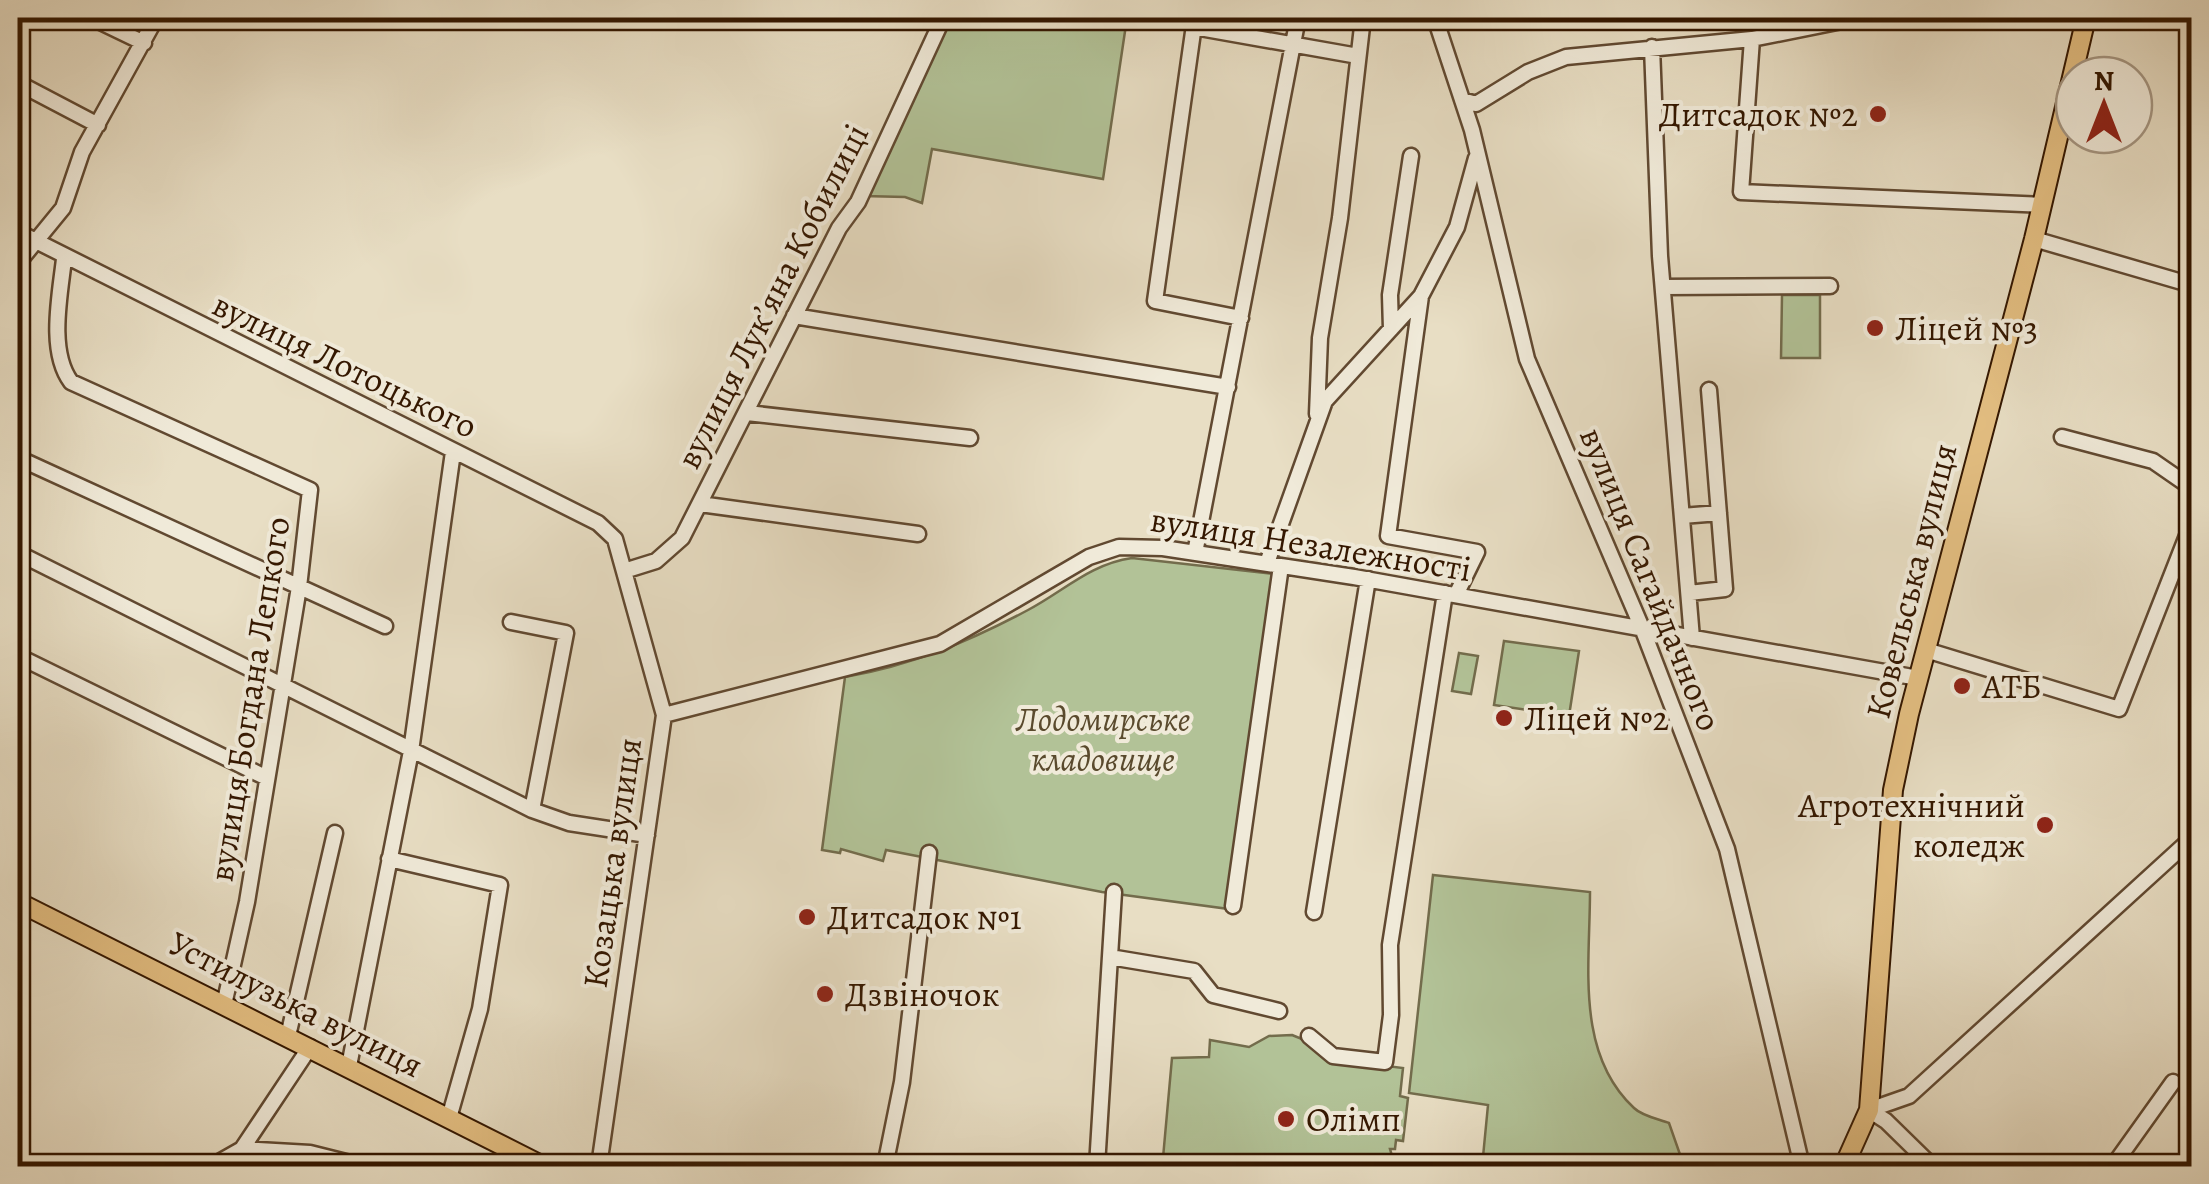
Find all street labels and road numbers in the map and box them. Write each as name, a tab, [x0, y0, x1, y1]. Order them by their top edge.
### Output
street label: вулиця Лукʼяна Кобилиці	[664, 115, 880, 477]
street label: вулиця Лотоцького	[205, 280, 485, 450]
street label: вулиця Сагайдачного	[1568, 420, 1734, 738]
street label: Ковельська вулиця	[1854, 438, 1968, 724]
street label: вулиця Незалежності	[1147, 495, 1475, 593]
street label: вулиця Богдана Лепкого	[196, 513, 302, 885]
street label: Козацька вулиця	[571, 735, 653, 991]
street label: Устилузька вулиця	[161, 919, 431, 1089]

